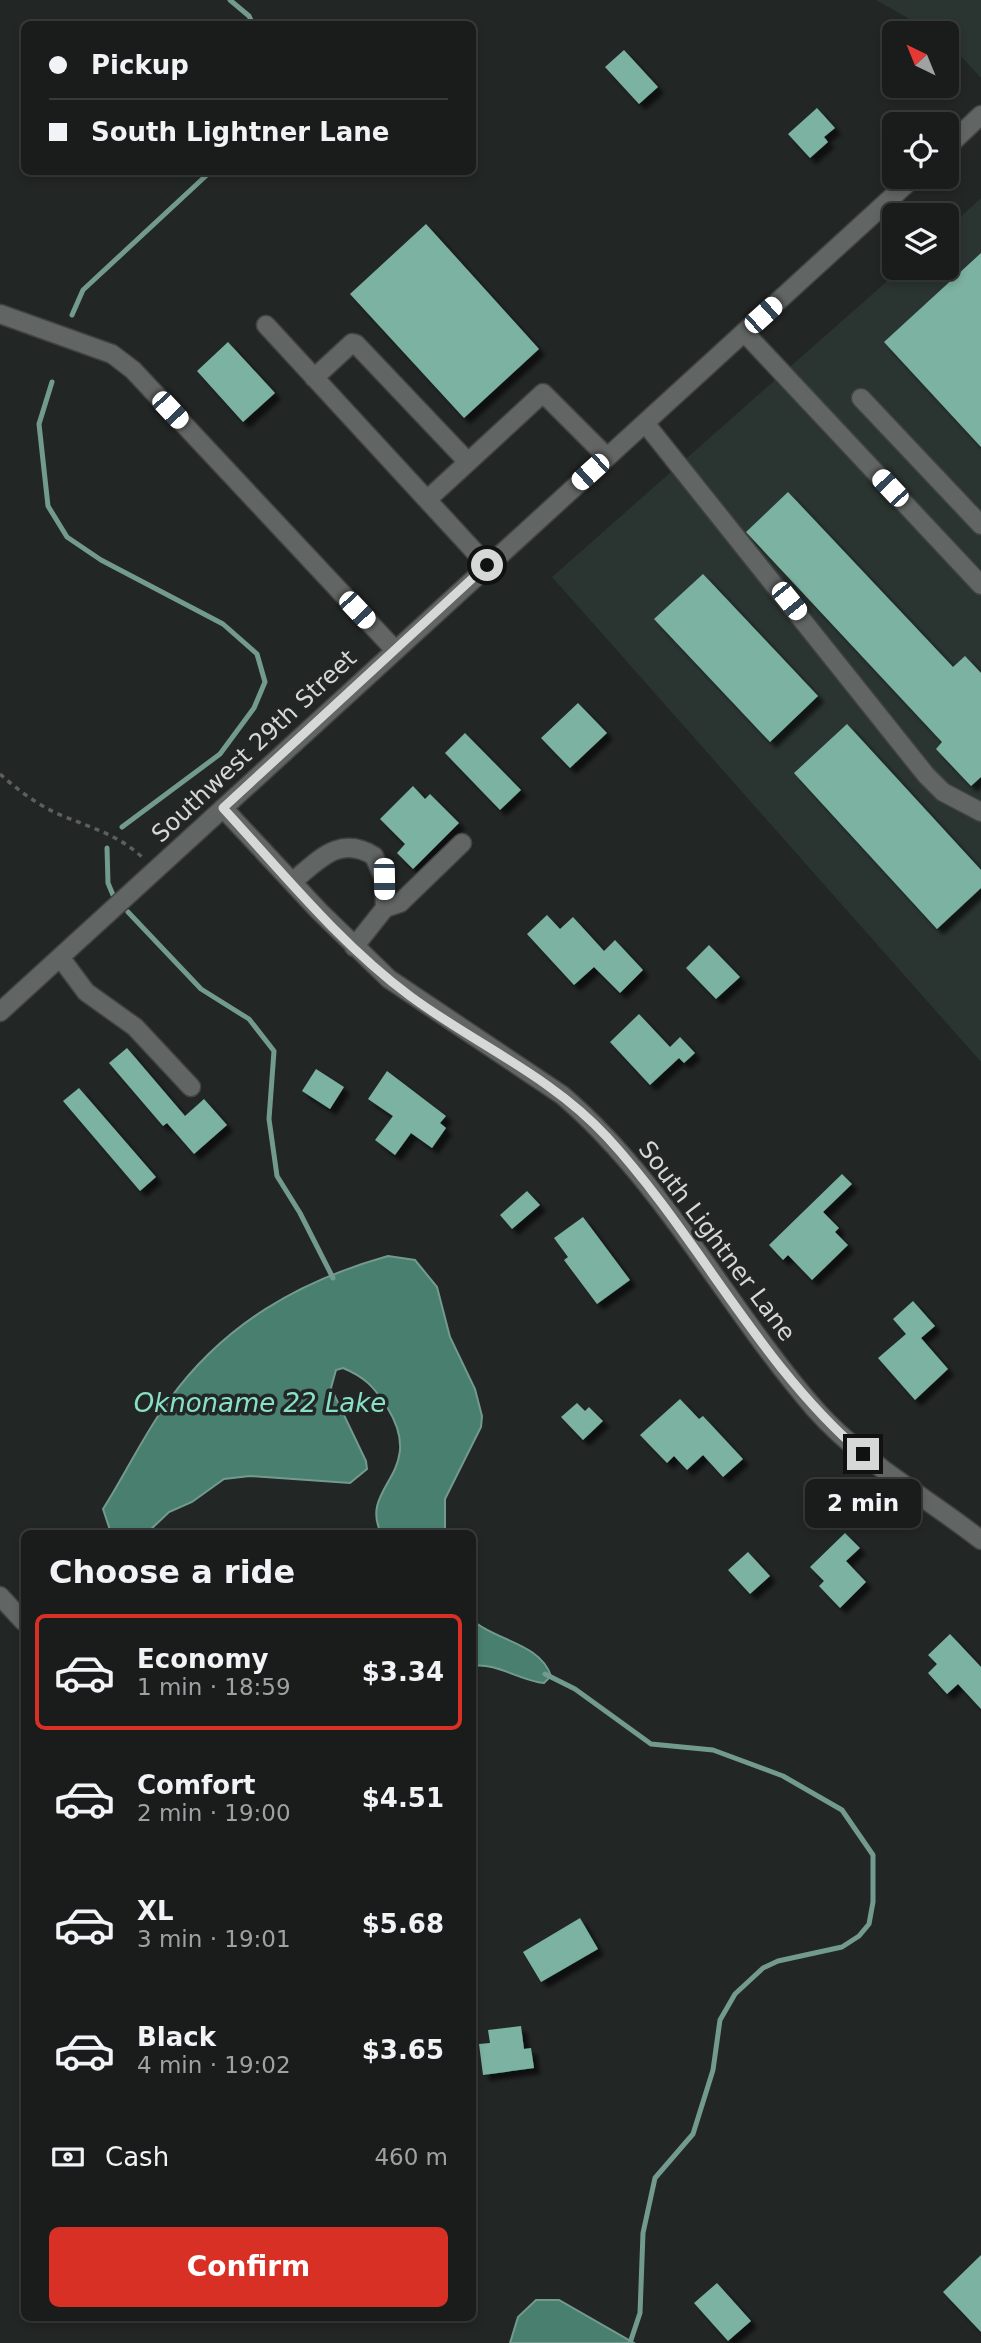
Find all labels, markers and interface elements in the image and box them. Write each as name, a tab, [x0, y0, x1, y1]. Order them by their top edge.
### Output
north arrow	[882, 21, 959, 98]
map controls	[882, 21, 959, 280]
text: Pickup	[91, 50, 189, 80]
button: locate	[882, 112, 959, 189]
text: South Lightner Lane	[91, 117, 389, 147]
button: layers	[882, 203, 959, 280]
car	[741, 293, 786, 337]
car	[148, 387, 193, 433]
car	[568, 450, 613, 494]
car	[868, 465, 913, 511]
route start	[471, 549, 503, 581]
car	[768, 578, 811, 624]
car	[335, 587, 380, 633]
street label: Southwest 29th Street	[146, 644, 362, 848]
car	[374, 858, 395, 900]
street label: South Lightner Lane	[633, 1136, 801, 1346]
water label: Oknoname 22 Lake	[134, 1388, 386, 1418]
route end	[847, 1438, 879, 1470]
callout: 2 min	[805, 1478, 921, 1528]
text: 2 min	[827, 1490, 899, 1516]
text: Choose a ride	[49, 1553, 295, 1591]
icon: car	[53, 1641, 116, 1704]
text: Economy	[137, 1644, 268, 1674]
text: $3.34	[362, 1657, 444, 1687]
text: 1 min · 18:59	[137, 1674, 291, 1700]
icon: car	[53, 1767, 116, 1830]
text: Comfort	[137, 1770, 255, 1800]
text: $4.51	[362, 1783, 444, 1813]
text: 2 min · 19:00	[137, 1800, 291, 1826]
icon: car	[53, 1893, 116, 1956]
text: XL	[137, 1896, 174, 1926]
text: $5.68	[362, 1909, 444, 1939]
text: 3 min · 19:01	[137, 1926, 291, 1952]
icon: car	[53, 2019, 116, 2082]
text: Black	[137, 2022, 216, 2052]
text: $3.65	[362, 2035, 444, 2065]
text: 4 min · 19:02	[137, 2052, 291, 2078]
icon: cash	[49, 2138, 87, 2176]
text: Cash	[105, 2142, 169, 2172]
text: 460 m	[374, 2144, 448, 2170]
button: Confirm	[49, 2227, 448, 2307]

